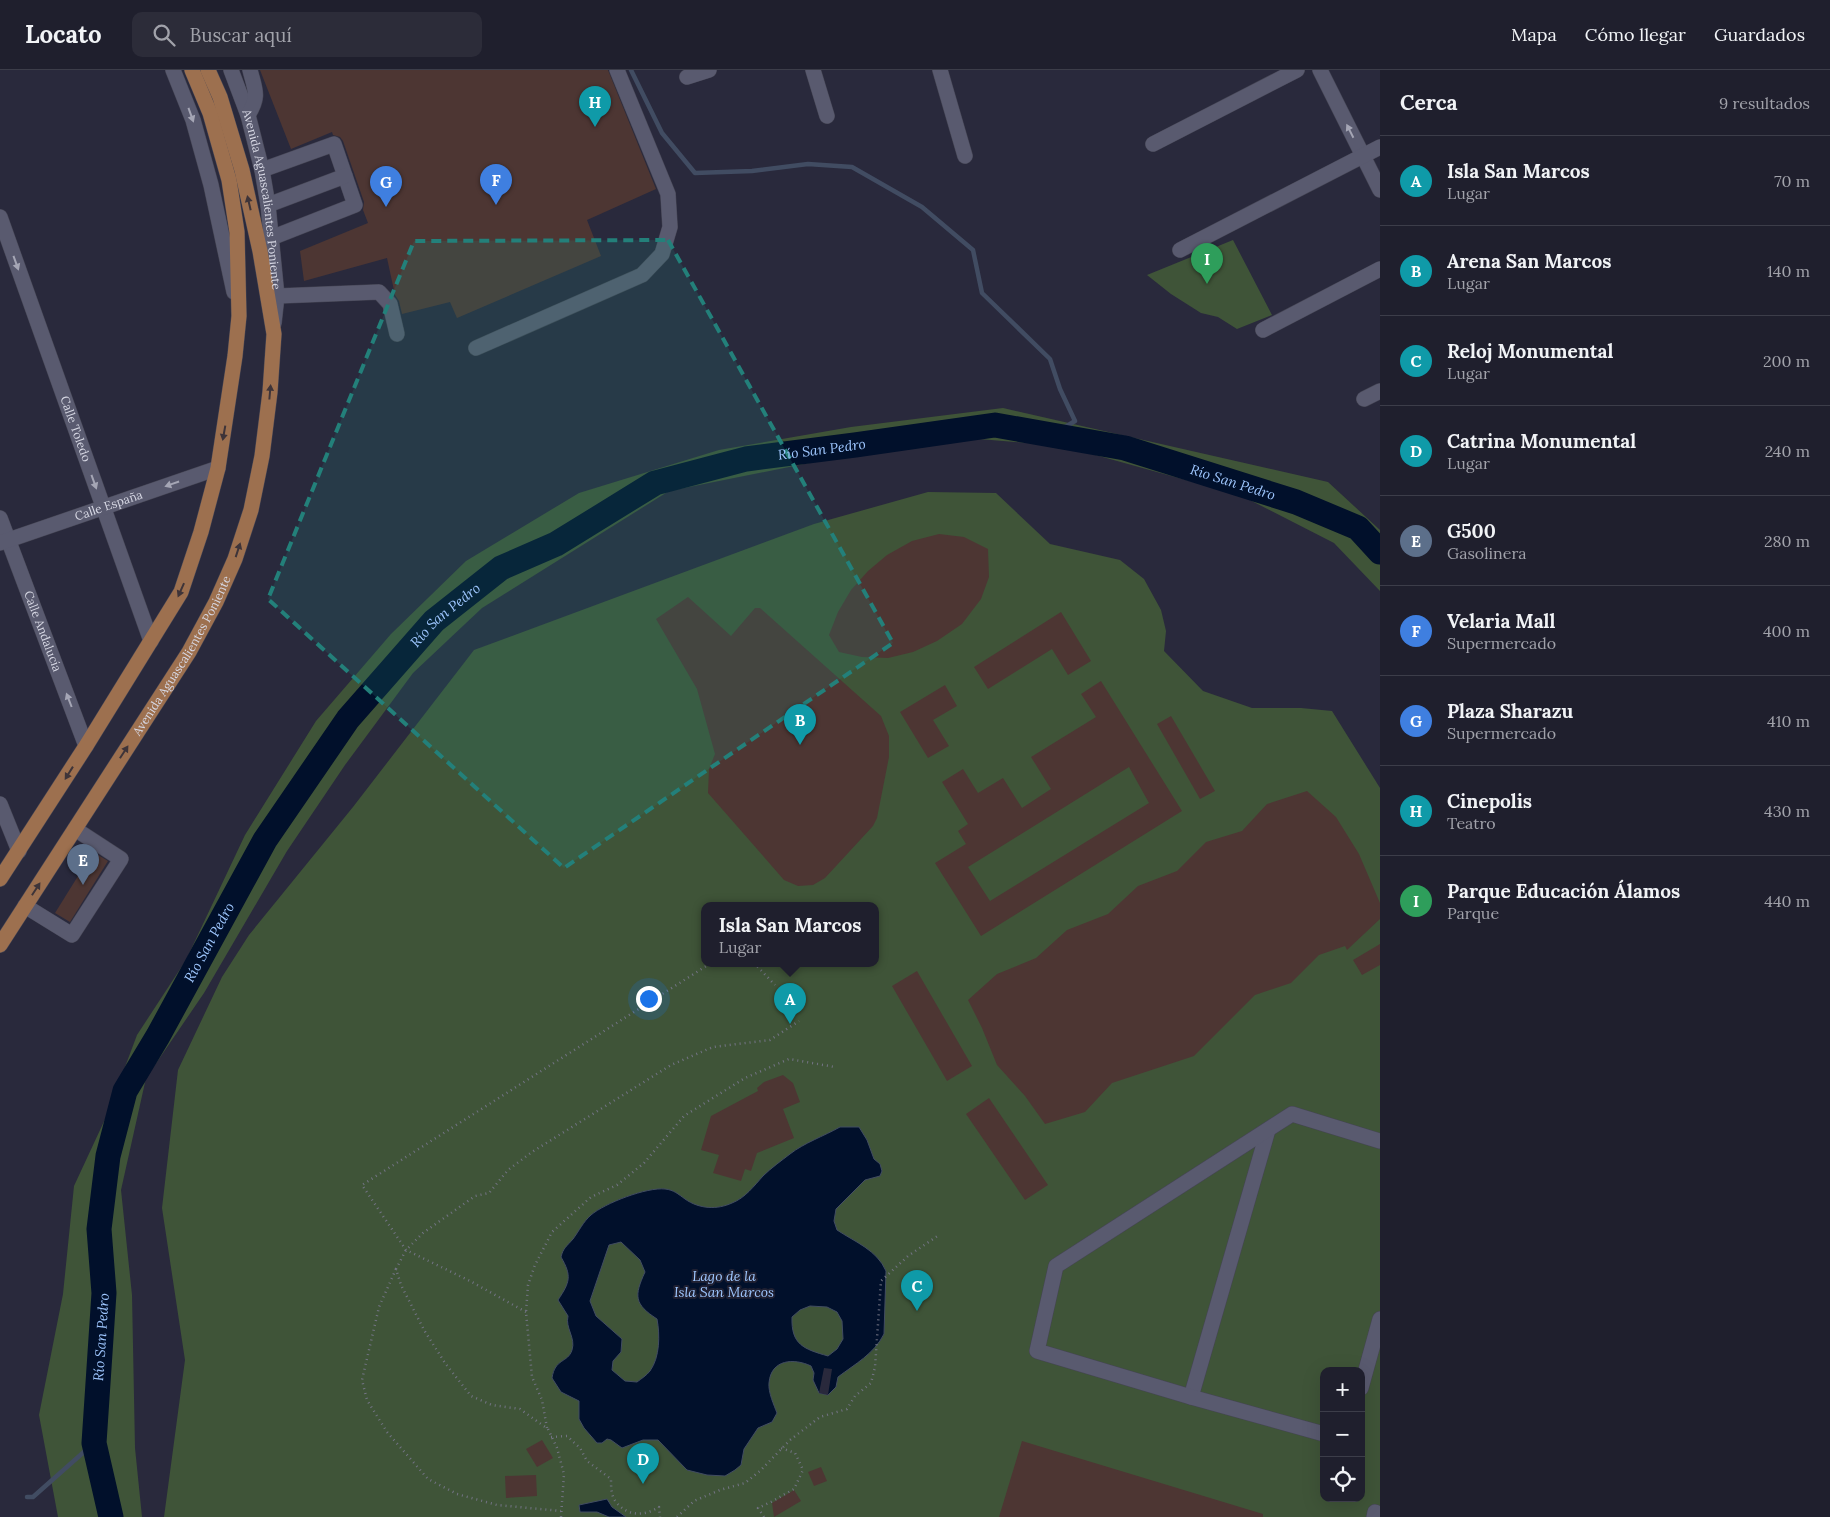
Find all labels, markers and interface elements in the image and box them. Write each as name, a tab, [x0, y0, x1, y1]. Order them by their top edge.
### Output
search box	[132, 12, 482, 57]
text: Locato	[25, 19, 102, 50]
icon: search	[150, 21, 178, 49]
text: Buscar aquí	[190, 23, 292, 47]
text: Mapa	[1511, 23, 1557, 46]
text: Cómo llegar	[1585, 23, 1686, 46]
text: Guardados	[1714, 23, 1805, 46]
pin: H	[579, 86, 611, 127]
text: Cerca	[1400, 89, 1458, 116]
text: 9 resultados	[1719, 93, 1810, 113]
street label: Avenida Aguascalientes Poniente	[239, 106, 284, 291]
one-way arrow	[187, 108, 195, 123]
one-way arrow	[1346, 124, 1354, 138]
text: Isla San Marcos	[1447, 159, 1590, 183]
pin: F	[480, 164, 512, 205]
pin: G	[370, 166, 402, 207]
text: A	[1411, 171, 1421, 191]
text: 70 m	[1774, 171, 1810, 191]
text: Lugar	[1447, 183, 1490, 203]
one-way arrow	[245, 196, 253, 211]
pin: I	[1191, 243, 1223, 284]
text: Arena San Marcos	[1447, 249, 1611, 273]
one-way arrow	[13, 255, 20, 270]
text: B	[1411, 261, 1421, 281]
text: 140 m	[1767, 261, 1810, 281]
text: Lugar	[1447, 273, 1490, 293]
text: Reloj Monumental	[1447, 339, 1613, 363]
text: C	[1410, 351, 1422, 371]
text: 200 m	[1763, 351, 1810, 371]
text: Lugar	[1447, 363, 1490, 383]
one-way arrow	[266, 383, 274, 399]
street label: Calle Toledo	[57, 394, 95, 464]
one-way arrow	[219, 426, 227, 442]
text: Catrina Monumental	[1447, 429, 1636, 453]
water label: Río San Pedro	[777, 435, 867, 464]
text: D	[1410, 441, 1422, 461]
text: 240 m	[1765, 441, 1810, 461]
text: Lugar	[1447, 453, 1490, 473]
water label: Río San Pedro	[1188, 460, 1278, 504]
one-way arrow	[91, 474, 98, 489]
one-way arrow	[164, 481, 179, 488]
street label: Calle España	[73, 487, 144, 524]
text: G500	[1447, 519, 1496, 543]
text: E	[1411, 531, 1421, 551]
text: 280 m	[1764, 531, 1810, 551]
one-way arrow	[235, 543, 242, 558]
text: Gasolinera	[1447, 543, 1527, 563]
street label: Avenida Aguascalientes Poniente	[129, 573, 234, 739]
water label: Río San Pedro	[406, 579, 484, 651]
one-way arrow	[176, 583, 184, 597]
street label: Calle Andalucía	[21, 588, 65, 674]
text: Velaria Mall	[1447, 609, 1555, 633]
text: F	[1411, 621, 1421, 641]
text: 400 m	[1763, 621, 1810, 641]
text: Supermercado	[1447, 633, 1556, 653]
one-way arrow	[64, 693, 72, 707]
text: Plaza Sharazu	[1447, 699, 1573, 723]
pin: B	[784, 704, 816, 745]
text: G	[1410, 711, 1422, 731]
text: 410 m	[1767, 711, 1810, 731]
text: Supermercado	[1447, 723, 1556, 743]
one-way arrow	[119, 746, 129, 759]
one-way arrow	[64, 766, 73, 780]
text: Cinepolis	[1447, 789, 1532, 813]
text: H	[1410, 801, 1422, 821]
text: 430 m	[1764, 801, 1810, 821]
text: Teatro	[1447, 813, 1496, 833]
pin: E	[67, 844, 99, 885]
text: Parque Educación Álamos	[1447, 879, 1680, 903]
one-way arrow	[32, 883, 41, 896]
text: I	[1413, 891, 1419, 911]
text: 440 m	[1764, 891, 1810, 911]
water label: Río San Pedro	[180, 899, 238, 985]
popup	[701, 902, 879, 967]
text: Parque	[1447, 903, 1499, 923]
text: Isla San Marcos	[719, 913, 861, 937]
text: Lugar	[719, 937, 761, 957]
pin: A	[774, 983, 806, 1024]
your location	[636, 986, 662, 1012]
water label: Lago de la Isla San Marcos	[674, 1267, 774, 1301]
pin: C	[901, 1270, 933, 1311]
water label: Río San Pedro	[89, 1292, 113, 1382]
map controls	[1320, 1367, 1365, 1502]
button: +	[1320, 1367, 1365, 1412]
button: −	[1320, 1412, 1365, 1457]
pin: D	[627, 1443, 659, 1484]
button: locate	[1320, 1457, 1365, 1502]

